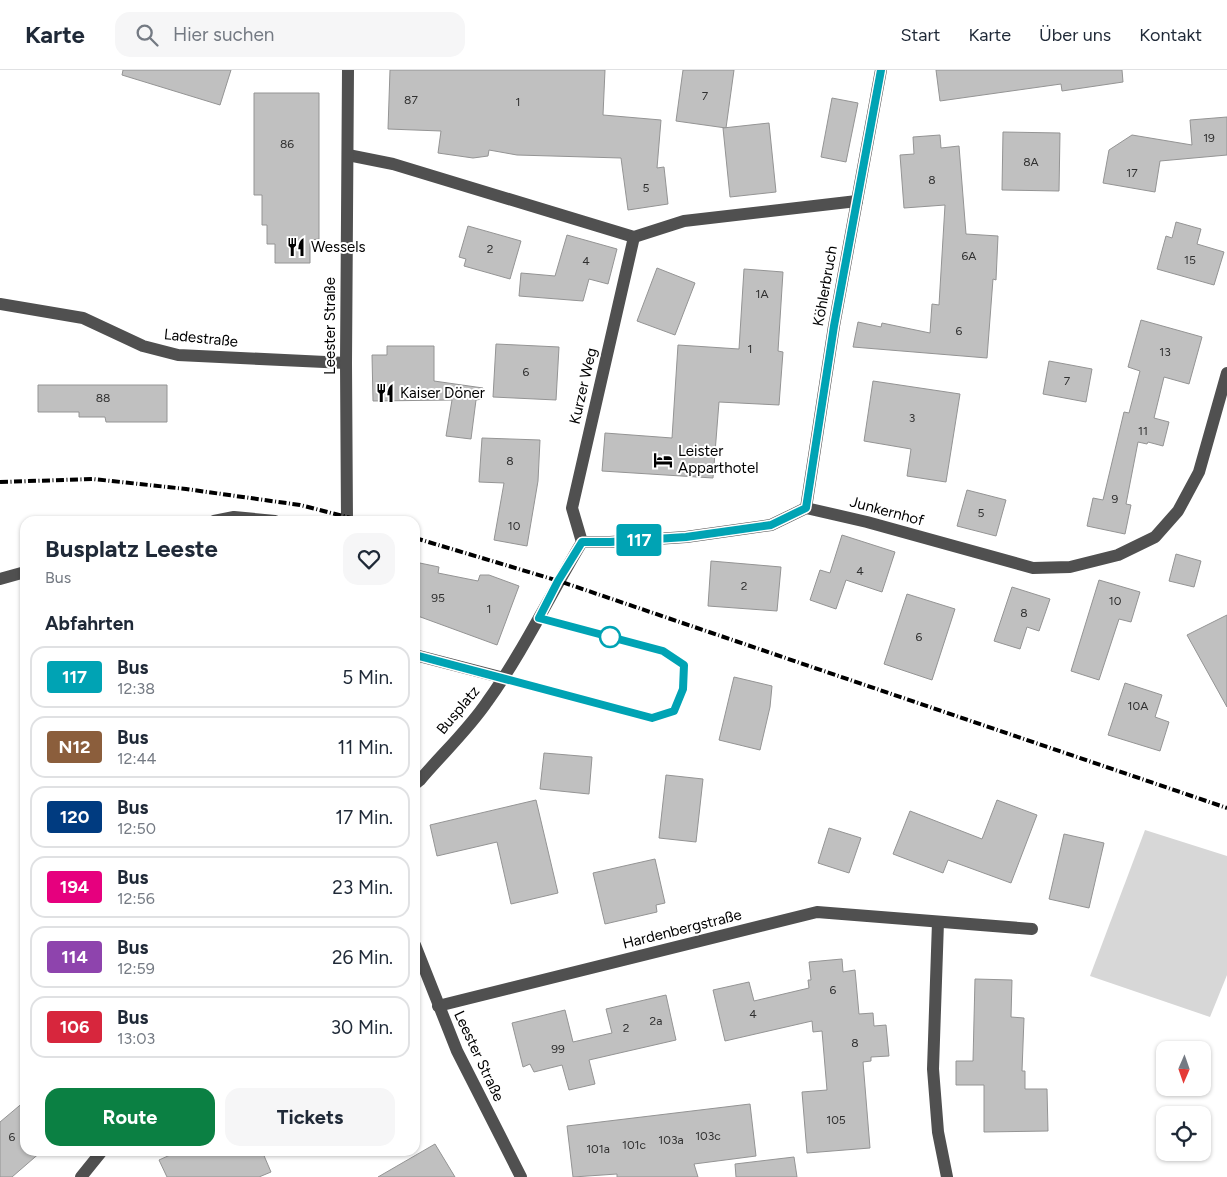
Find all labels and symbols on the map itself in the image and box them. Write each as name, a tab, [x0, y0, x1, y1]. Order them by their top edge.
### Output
house number: 7	[702, 89, 709, 103]
house number: 87	[404, 93, 418, 107]
house number: 1	[516, 95, 520, 109]
house number: 19	[1203, 131, 1215, 145]
house number: 86	[280, 137, 294, 151]
house number: 8A	[1023, 155, 1039, 169]
house number: 17	[1126, 166, 1138, 180]
house number: 8	[928, 173, 936, 187]
house number: 5	[643, 181, 650, 195]
restaurant icon: Wessels	[285, 236, 307, 258]
place label: Wessels	[311, 238, 365, 256]
house number: 2	[487, 242, 493, 256]
street label: Köhlerbruch	[809, 244, 841, 328]
house number: 6A	[962, 249, 976, 263]
house number: 15	[1184, 253, 1196, 267]
house number: 4	[582, 254, 590, 268]
street label: Leester Straße	[321, 277, 339, 375]
house number: 1A	[755, 287, 769, 301]
house number: 6	[956, 324, 963, 338]
street label: Ladestraße	[163, 325, 239, 351]
house number: 1	[748, 342, 752, 356]
house number: 13	[1159, 345, 1171, 359]
street label: Kurzer Weg	[565, 346, 601, 426]
house number: 6	[523, 365, 530, 379]
house number: 7	[1064, 374, 1071, 388]
restaurant icon: Kaiser Döner	[374, 382, 396, 404]
place label: Kaiser Döner	[400, 384, 485, 402]
house number: 88	[96, 391, 110, 405]
house number: 3	[909, 411, 915, 425]
house number: 11	[1138, 424, 1148, 438]
place label: Leister Apparthotel	[678, 442, 758, 477]
hotel icon: Leister Apparthotel	[652, 449, 674, 471]
house number: 8	[506, 454, 514, 468]
street label: Junkernhof	[848, 492, 926, 530]
house number: 9	[1112, 492, 1119, 506]
house number: 5	[978, 506, 985, 520]
house number: 10	[508, 519, 521, 533]
line badge: 117	[610, 524, 668, 556]
house number: 4	[856, 564, 864, 578]
house number: 2	[741, 579, 747, 593]
house number: 95	[431, 591, 445, 605]
house number: 10	[1109, 594, 1122, 608]
house number: 1	[487, 602, 491, 616]
house number: 8	[1020, 606, 1028, 620]
unlabelled marker	[599, 626, 621, 648]
house number: 6	[916, 630, 923, 644]
street label: Busplatz	[433, 682, 483, 738]
house number: 10A	[1128, 699, 1148, 713]
street label: Hardenbergstraße	[621, 905, 743, 953]
house number: 6	[830, 983, 837, 997]
house number: 4	[749, 1007, 757, 1021]
street label: Leester Straße	[450, 1008, 508, 1104]
house number: 2a	[650, 1014, 662, 1028]
house number: 2	[623, 1021, 629, 1035]
house number: 8	[851, 1036, 859, 1050]
north arrow	[1156, 1041, 1211, 1096]
house number: 99	[551, 1042, 565, 1056]
house number: 105	[826, 1113, 846, 1127]
house number: 103c	[695, 1129, 721, 1143]
house number: 6	[9, 1130, 16, 1144]
house number: 103a	[658, 1133, 684, 1147]
house number: 101c	[622, 1138, 647, 1152]
house number: 101a	[586, 1142, 610, 1156]

